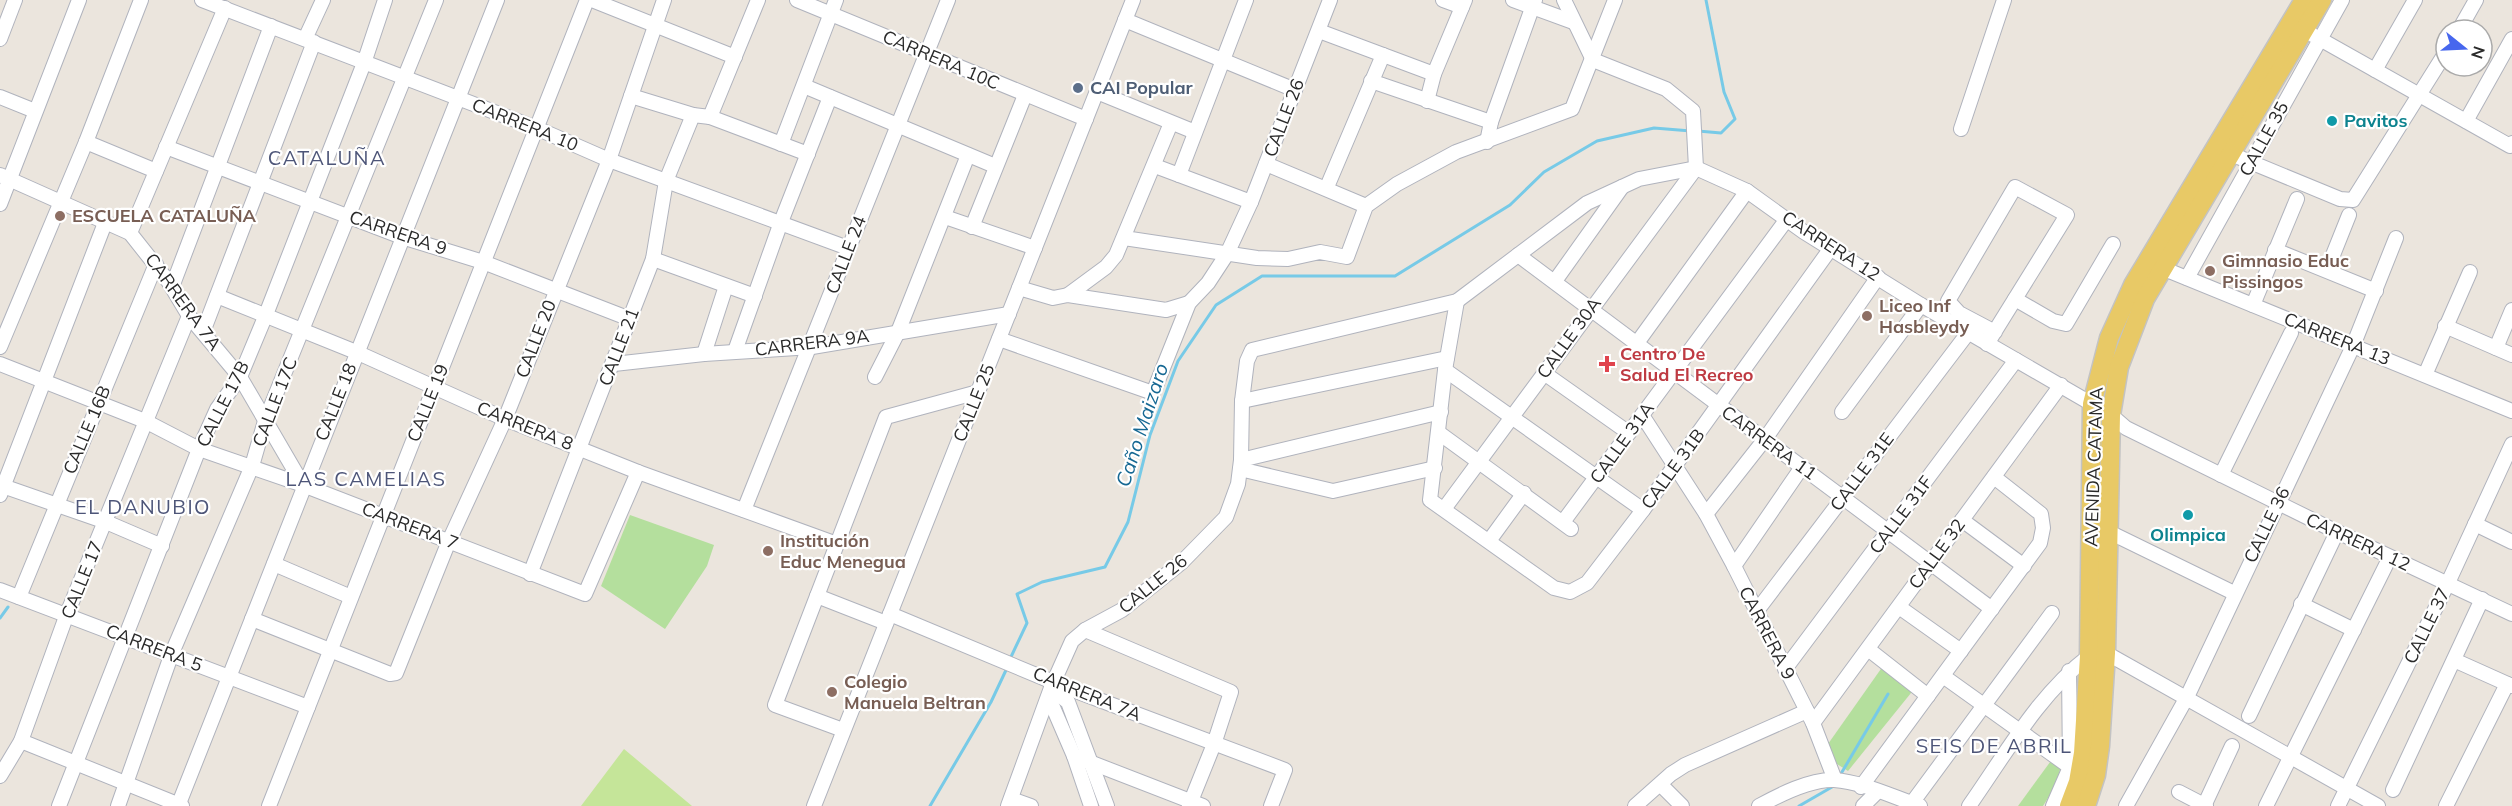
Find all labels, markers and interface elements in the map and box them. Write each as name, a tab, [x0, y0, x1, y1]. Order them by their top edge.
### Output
north arrow	[2434, 18, 2494, 78]
street label: CARRERA 10C	[879, 25, 1003, 95]
text: N	[2467, 44, 2490, 61]
place label: CAI Popular	[1090, 76, 1194, 99]
street label: CALLE 26	[1258, 76, 1309, 160]
marker: CAI Popular	[1071, 81, 1085, 95]
street label: CARRERA 10	[469, 93, 582, 156]
street label: CALLE 35	[2234, 97, 2294, 180]
place label: Pavitos	[2344, 109, 2408, 132]
marker: Pavitos	[2325, 114, 2339, 128]
district label: CATALUÑA	[268, 145, 386, 170]
place label: ESCUELA CATALUÑA	[72, 204, 257, 227]
street label: CARRERA 9	[346, 205, 450, 260]
street label: CARRERA 12	[1778, 205, 1885, 286]
marker: ESCUELA CATALUÑA	[53, 209, 67, 223]
street label: CALLE 24	[820, 212, 871, 297]
street label: CARRERA 7A	[140, 248, 226, 355]
place label: Gimnasio Educ Pissingos	[2222, 249, 2349, 293]
marker: Gimnasio Educ Pissingos	[2203, 264, 2217, 278]
street label: CALLE 30A	[1531, 293, 1606, 383]
place label: Liceo Inf Hasbleydy	[1879, 294, 1969, 338]
street label: CALLE 20	[510, 297, 561, 381]
street label: CALLE 21	[593, 305, 644, 389]
street label: CARRERA 13	[2281, 307, 2394, 370]
marker: Liceo Inf Hasbleydy	[1860, 309, 1874, 323]
street label: CARRERA 9A	[753, 324, 870, 361]
place label: Centro De Salud El Recreo	[1620, 342, 1753, 386]
street label: CALLE 17C	[247, 354, 302, 450]
marker: Centro De Salud El Recreo	[1598, 355, 1616, 373]
street label: CALLE 17B	[191, 357, 254, 451]
street label: CALLE 18	[310, 360, 362, 444]
street label: CALLE 25	[948, 360, 1000, 445]
water label: Caño Maizaro	[1110, 360, 1173, 490]
street label: CALLE 19	[402, 361, 454, 445]
street label: CALLE 16B	[58, 382, 115, 478]
street label: AVENIDA CATAMA	[2079, 387, 2108, 547]
street label: CARRERA 8	[474, 396, 577, 455]
street label: CALLE 31A	[1584, 398, 1659, 488]
street label: CARRERA 11	[1717, 400, 1822, 485]
street label: CALLE 31B	[1636, 424, 1710, 513]
street label: CALLE 31E	[1825, 428, 1899, 515]
district label: LAS CAMELIAS	[286, 466, 446, 491]
street label: CALLE 31F	[1864, 471, 1937, 558]
street label: CALLE 36	[2238, 483, 2295, 567]
district label: EL DANUBIO	[75, 494, 211, 519]
street label: CARRERA 7	[359, 497, 462, 554]
street label: CARRERA 12	[2302, 507, 2414, 576]
marker: Olimpica	[2181, 508, 2195, 522]
street label: CALLE 32	[1903, 514, 1970, 594]
place label: Olimpica	[2150, 523, 2226, 546]
place label: Institución Educ Menegua	[780, 529, 906, 573]
street label: CALLE 17	[56, 538, 108, 622]
marker: Institución Educ Menegua	[761, 544, 775, 558]
street label: CALLE 26	[1114, 549, 1192, 618]
street label: CARRERA 9	[1734, 582, 1801, 683]
street label: CALLE 37	[2398, 584, 2455, 668]
street label: CARRERA 5	[103, 619, 206, 677]
street label: CARRERA 7A	[1030, 661, 1145, 726]
place label: Colegio Manuela Beltran	[844, 670, 986, 714]
marker: Colegio Manuela Beltran	[825, 685, 839, 699]
district label: SEIS DE ABRIL	[1916, 733, 2072, 758]

